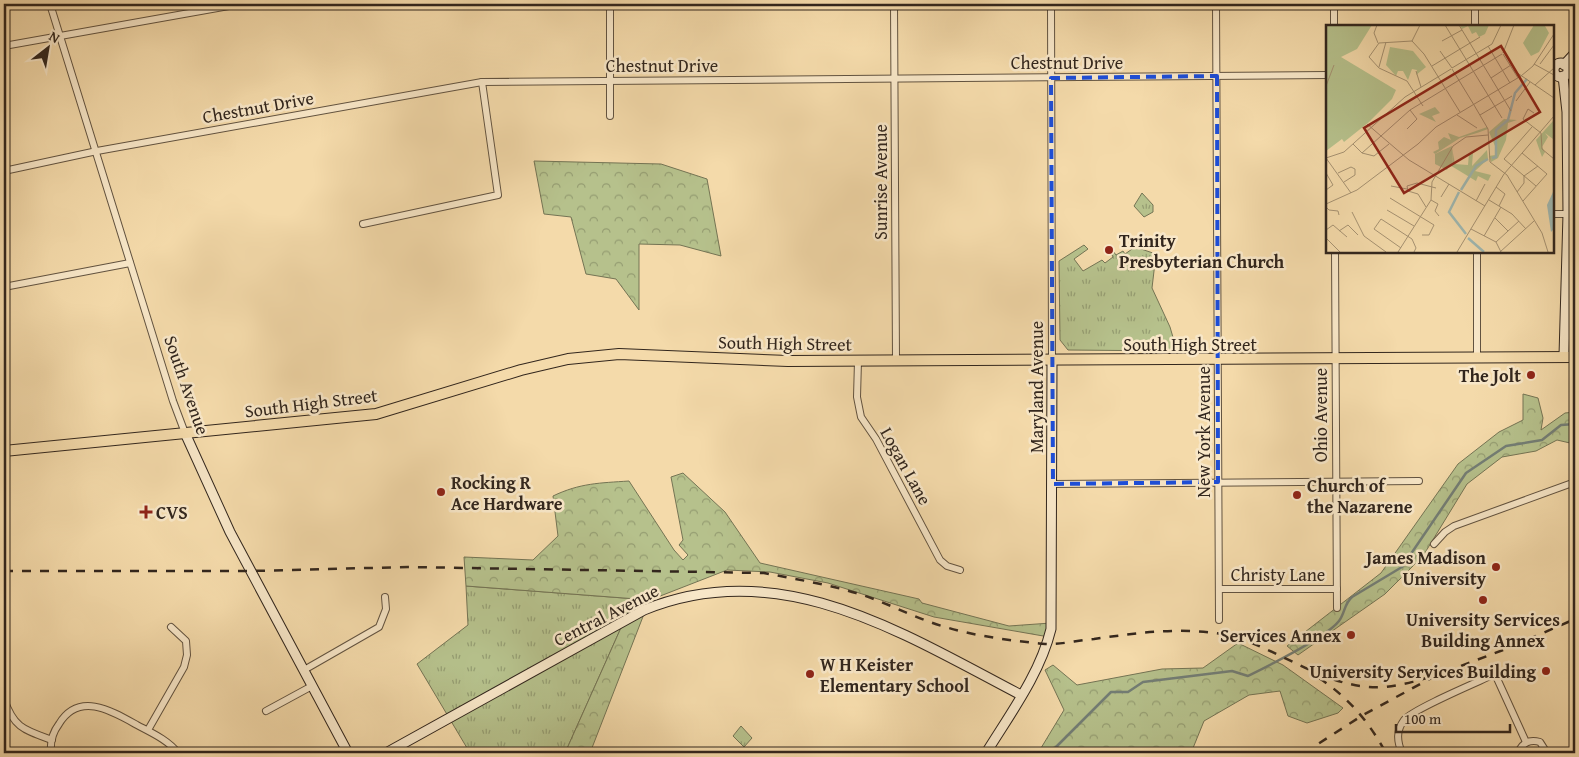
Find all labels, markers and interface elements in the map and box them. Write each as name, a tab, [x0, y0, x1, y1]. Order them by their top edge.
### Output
north arrow	[22, 22, 72, 72]
inset map	[1326, 25, 1554, 252]
text: N	[46, 26, 64, 48]
street label: Chestnut Drive	[1011, 49, 1123, 76]
street label: Chestnut Drive	[606, 52, 718, 79]
street label: Chestnut Drive	[200, 84, 316, 130]
street label: Sunrise Avenue	[867, 124, 894, 240]
place label: Trinity Presbyterian Church	[1119, 227, 1285, 275]
marker: Trinity Presbyterian Church	[1103, 244, 1115, 256]
street label: Maryland Avenue	[1023, 321, 1050, 453]
street label: South High Street	[718, 328, 853, 358]
street label: South High Street	[1123, 331, 1257, 358]
street label: South Avenue	[157, 332, 217, 438]
place label: The Jolt	[1459, 362, 1521, 389]
street label: New York Avenue	[1190, 366, 1217, 498]
street label: Ohio Avenue	[1307, 368, 1334, 462]
marker: The Jolt	[1525, 369, 1537, 381]
street label: South High Street	[243, 381, 380, 425]
street label: Logan Lane	[874, 422, 938, 510]
place label: Rocking R Ace Hardware	[451, 469, 563, 517]
place label: Church of the Nazarene	[1307, 472, 1413, 520]
marker: Rocking R Ace Hardware	[435, 486, 447, 498]
marker: Church of the Nazarene	[1291, 489, 1303, 501]
place label: CVS	[156, 499, 188, 526]
marker: CVS	[140, 506, 152, 518]
place label: James Madison University	[1363, 544, 1487, 592]
street label: Christy Lane	[1231, 561, 1325, 588]
marker: James Madison University	[1490, 561, 1502, 573]
street label: Central Avenue	[549, 577, 663, 653]
marker: University Services Building Annex	[1477, 594, 1489, 606]
place label: University Services Building Annex	[1406, 606, 1560, 654]
place label: Services Annex	[1220, 622, 1341, 649]
marker: Services Annex	[1345, 629, 1357, 641]
place label: W H Keister Elementary School	[820, 651, 970, 699]
place label: University Services Building	[1310, 658, 1537, 685]
marker: University Services Building	[1540, 665, 1552, 677]
marker: W H Keister Elementary School	[804, 668, 816, 680]
scale bar	[1396, 702, 1510, 734]
text: 100 m	[1404, 708, 1442, 729]

